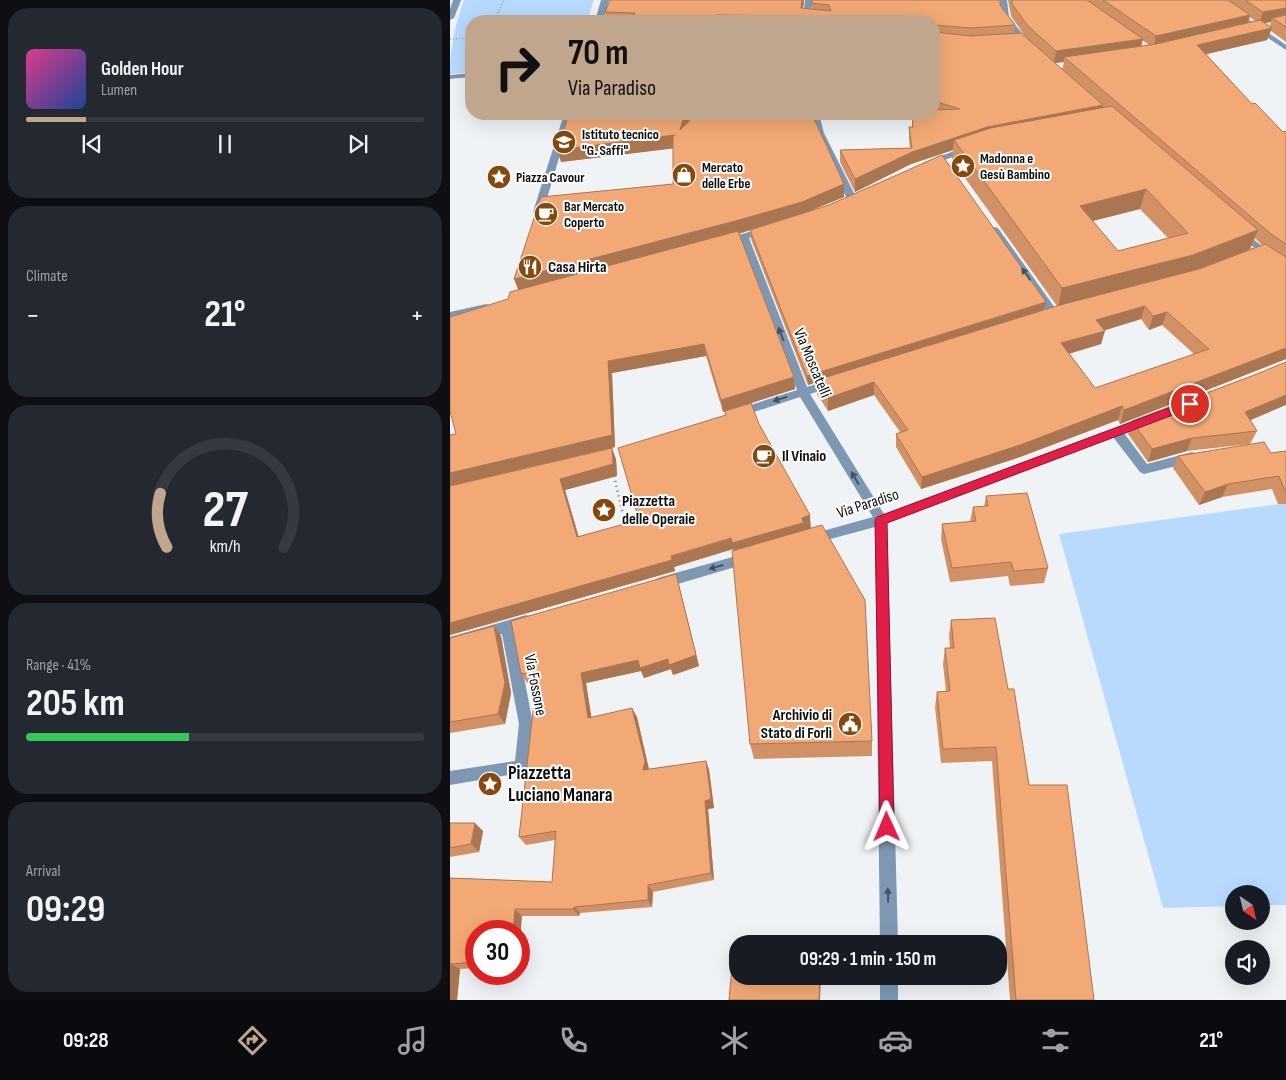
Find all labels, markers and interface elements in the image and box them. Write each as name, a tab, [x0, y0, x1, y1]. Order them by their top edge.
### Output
text: 70 m	[568, 32, 628, 75]
icon: right	[485, 35, 550, 100]
text: Golden Hour	[101, 58, 184, 81]
text: Via Paradiso	[568, 75, 656, 102]
text: Lumen	[101, 81, 137, 100]
place label: Istituto tecnico "G. Saffi"	[582, 126, 659, 159]
school or university icon: Istituto tecnico "G. Saffi"	[551, 129, 577, 155]
icon: previous	[78, 130, 106, 158]
icon: pause	[211, 130, 239, 158]
icon: next	[344, 130, 372, 158]
place label: Madonna e Gesù Bambino	[980, 150, 1050, 183]
place icon: Madonna e Gesù Bambino	[950, 153, 976, 179]
place label: Mercato delle Erbe	[702, 159, 750, 192]
shop icon: Mercato delle Erbe	[671, 162, 697, 188]
place icon: Piazza Cavour	[486, 164, 512, 190]
place label: Piazza Cavour	[516, 169, 585, 186]
place label: Bar Mercato Coperto	[564, 198, 624, 231]
cafe icon: Bar Mercato Coperto	[533, 201, 559, 227]
restaurant icon: Casa Hirta	[517, 254, 543, 280]
place label: Casa Hirta	[548, 258, 607, 277]
text: Climate	[26, 267, 68, 286]
one-way arrow	[1021, 267, 1031, 281]
text: 21°	[204, 292, 246, 337]
text: −	[26, 299, 40, 332]
text: +	[410, 299, 424, 332]
street label: Via Moscatelli	[789, 325, 835, 401]
one-way arrow	[777, 327, 784, 342]
pin	[1169, 383, 1211, 425]
icon: arrive	[1176, 390, 1204, 418]
one-way arrow	[772, 396, 787, 404]
cafe icon: Il Vinaio	[751, 443, 777, 469]
place label: Il Vinaio	[782, 447, 826, 466]
one-way arrow	[851, 472, 860, 485]
text: 27	[202, 479, 248, 542]
street label: Via Paradiso	[835, 485, 901, 523]
place label: Piazzetta delle Operaie	[622, 492, 695, 529]
place icon: Piazzetta delle Operaie	[591, 497, 617, 523]
text: km/h	[210, 536, 240, 557]
one-way arrow	[708, 564, 723, 572]
street label: Via Fossone	[520, 652, 550, 718]
text: Range · 41%	[26, 656, 91, 675]
text: 205 km	[26, 681, 125, 726]
place label: Archivio di Stato di Forlì	[761, 706, 832, 743]
public building icon: Archivio di Stato di Forlì	[837, 711, 863, 737]
place label: Piazzetta Luciano Manara	[508, 762, 613, 807]
place icon: Piazzetta Luciano Manara	[477, 771, 503, 797]
position arrow	[860, 800, 912, 852]
text: Arrival	[26, 862, 60, 881]
north arrow	[1225, 885, 1270, 930]
map controls	[1225, 885, 1270, 985]
text: 09:29	[26, 887, 105, 932]
one-way arrow	[884, 887, 892, 903]
speed limit sign: 30	[465, 920, 530, 985]
button: sound	[1225, 940, 1270, 985]
text: 09:29 · 1 min · 150 m	[800, 948, 936, 971]
icon: directions	[235, 1023, 270, 1058]
icon: music	[395, 1023, 430, 1058]
icon: phone	[556, 1023, 591, 1058]
icon: climate	[717, 1023, 752, 1058]
icon: car	[878, 1023, 913, 1058]
icon: filters	[1038, 1023, 1073, 1058]
text: 09:28	[63, 1027, 109, 1054]
text: 21°	[1199, 1027, 1223, 1054]

